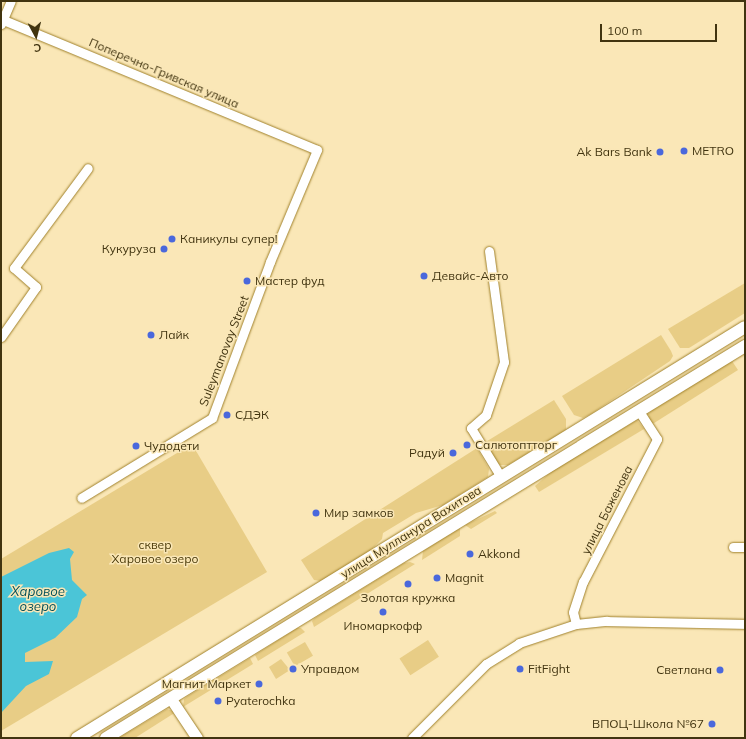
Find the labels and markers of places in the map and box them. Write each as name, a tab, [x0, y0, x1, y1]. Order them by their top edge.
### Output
place label: METRO	[692, 144, 734, 158]
place label: Ak Bars Bank	[577, 145, 652, 159]
marker: METRO	[679, 146, 689, 156]
marker: Ak Bars Bank	[655, 147, 665, 157]
place label: Каникулы супер!	[180, 232, 278, 246]
marker: Каникулы супер!	[167, 234, 177, 244]
place label: Кукуруза	[102, 242, 156, 256]
marker: Кукуруза	[159, 244, 169, 254]
place label: Девайс-Авто	[432, 269, 508, 283]
marker: Девайс-Авто	[419, 271, 429, 281]
place label: Мастер фуд	[255, 274, 325, 288]
marker: Мастер фуд	[242, 276, 252, 286]
place label: Лайк	[159, 328, 189, 342]
marker: Лайк	[146, 330, 156, 340]
place label: СДЭК	[235, 408, 269, 422]
marker: СДЭК	[222, 410, 232, 420]
place label: Салютоптторг	[475, 438, 557, 452]
place label: Чудодети	[144, 439, 199, 453]
marker: Салютоптторг	[462, 440, 472, 450]
marker: Чудодети	[131, 441, 141, 451]
place label: Радуй	[409, 446, 445, 460]
marker: Радуй	[448, 448, 458, 458]
place label: Мир замков	[324, 506, 394, 520]
marker: Мир замков	[311, 508, 321, 518]
place label: Akkond	[478, 547, 520, 561]
marker: Akkond	[465, 549, 475, 559]
place label: Magnit	[445, 571, 484, 585]
marker: Magnit	[432, 573, 442, 583]
marker: Золотая кружка	[403, 579, 413, 589]
place label: Золотая кружка	[361, 591, 455, 605]
marker: Иномаркофф	[378, 607, 388, 617]
place label: Иномаркофф	[344, 619, 422, 633]
place label: Управдом	[301, 662, 359, 676]
place label: FitFight	[528, 662, 570, 676]
place label: Светлана	[656, 663, 712, 677]
marker: Управдом	[288, 664, 298, 674]
marker: FitFight	[515, 664, 525, 674]
marker: Светлана	[715, 665, 725, 675]
place label: Магнит Маркет	[162, 677, 251, 691]
marker: Магнит Маркет	[254, 679, 264, 689]
place label: Pyaterochka	[226, 694, 295, 708]
marker: Pyaterochka	[213, 696, 223, 706]
place label: ВПОЦ-Школа №67	[592, 717, 704, 731]
marker: ВПОЦ-Школа №67	[707, 719, 717, 729]

